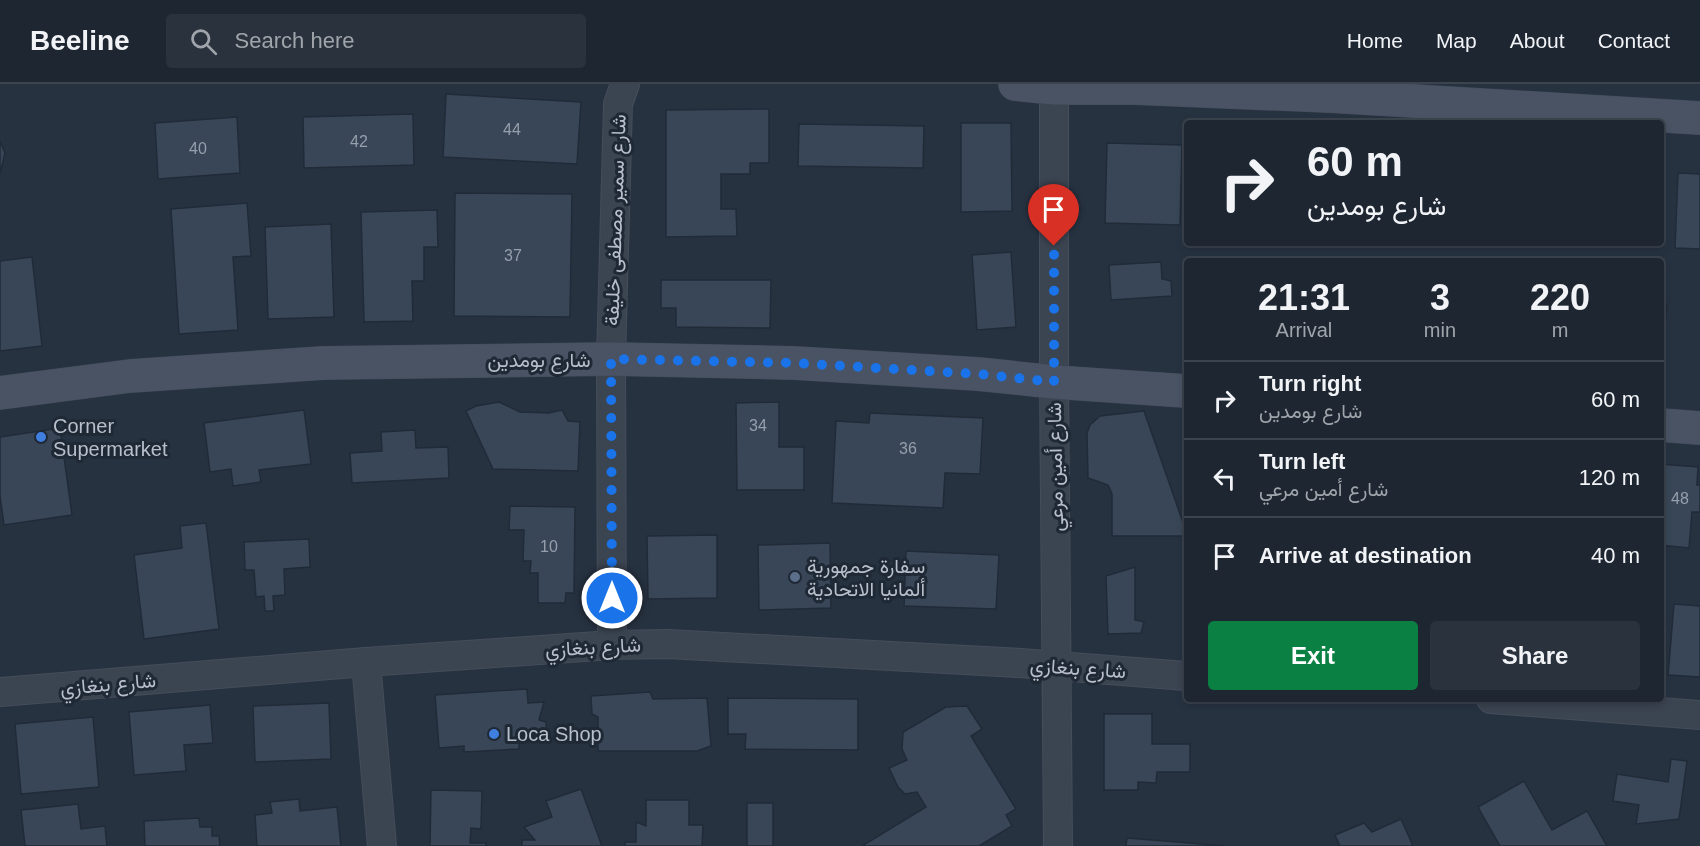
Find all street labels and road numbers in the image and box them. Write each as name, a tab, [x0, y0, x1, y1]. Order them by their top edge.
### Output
street label: شارع سمير مصطفى خليفة	[600, 114, 633, 326]
street label: شارع بومدين	[487, 349, 591, 374]
street label: شارع أمين مرعي	[1043, 402, 1073, 532]
street label: شارع بنغازي	[544, 634, 642, 666]
street label: شارع بنغازي	[1029, 654, 1127, 688]
street label: شارع بنغازي	[59, 669, 157, 705]

